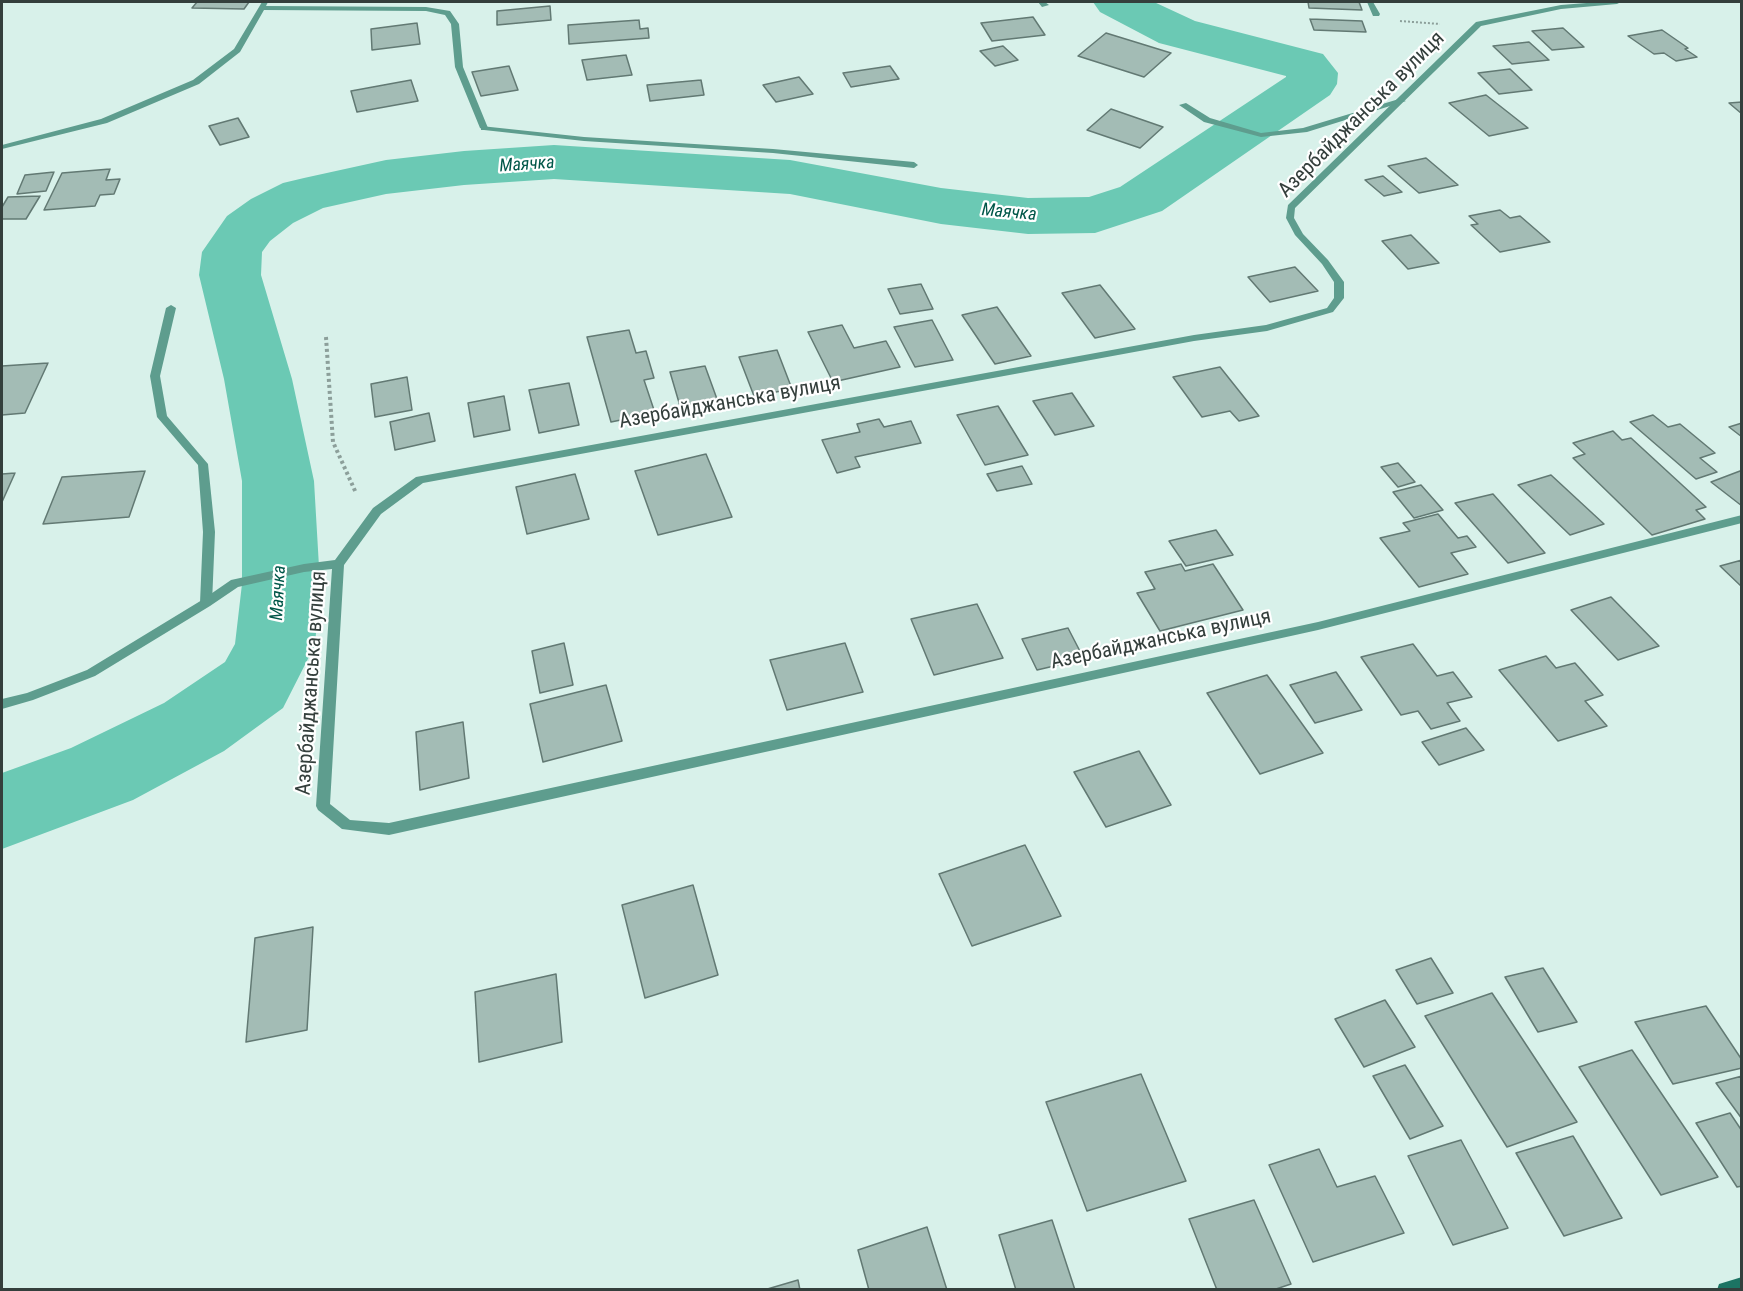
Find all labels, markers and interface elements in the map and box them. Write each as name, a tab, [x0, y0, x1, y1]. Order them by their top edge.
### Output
street label: Азербайджанська вулиця	[1274, 27, 1450, 203]
water label: Маячка	[499, 152, 555, 178]
water label: Маячка	[981, 200, 1037, 226]
street label: Азербайджанська вулиця	[617, 371, 843, 435]
water label: Маячка	[267, 565, 291, 621]
street label: Азербайджанська вулиця	[292, 570, 332, 796]
street label: Азербайджанська вулиця	[1048, 604, 1274, 676]

